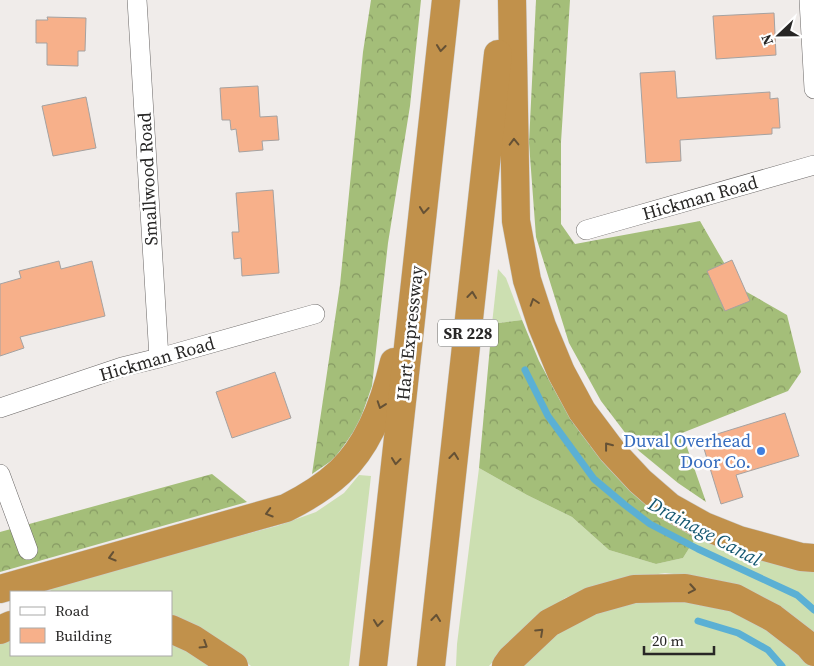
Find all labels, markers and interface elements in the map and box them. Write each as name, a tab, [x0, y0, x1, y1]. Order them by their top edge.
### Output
north arrow	[754, 10, 804, 60]
text: N	[756, 31, 778, 48]
one-way arrow	[435, 45, 446, 53]
street label: Smallwood Road	[132, 112, 163, 246]
one-way arrow	[509, 138, 519, 146]
street label: Hickman Road	[639, 169, 761, 226]
one-way arrow	[419, 206, 430, 214]
street label: Hart Expressway	[390, 264, 429, 402]
one-way arrow	[466, 290, 477, 298]
one-way arrow	[530, 299, 540, 307]
road number: SR 228	[438, 319, 498, 346]
street label: Hickman Road	[96, 330, 218, 387]
one-way arrow	[377, 400, 387, 409]
place label: Duval Overhead Door Co.	[623, 428, 751, 474]
one-way arrow	[605, 443, 613, 452]
marker: Duval Overhead Door Co.	[755, 445, 767, 457]
one-way arrow	[448, 452, 459, 460]
one-way arrow	[391, 457, 402, 465]
water label: Drainage Canal	[643, 490, 767, 572]
one-way arrow	[265, 508, 273, 518]
one-way arrow	[108, 551, 117, 562]
one-way arrow	[688, 584, 697, 594]
legend	[10, 591, 172, 656]
text: Road	[55, 600, 89, 621]
one-way arrow	[430, 613, 441, 621]
one-way arrow	[373, 619, 384, 627]
scale bar	[644, 624, 714, 656]
text: Building	[55, 625, 112, 646]
one-way arrow	[535, 628, 544, 637]
text: 20 m	[652, 630, 684, 651]
one-way arrow	[199, 639, 208, 649]

